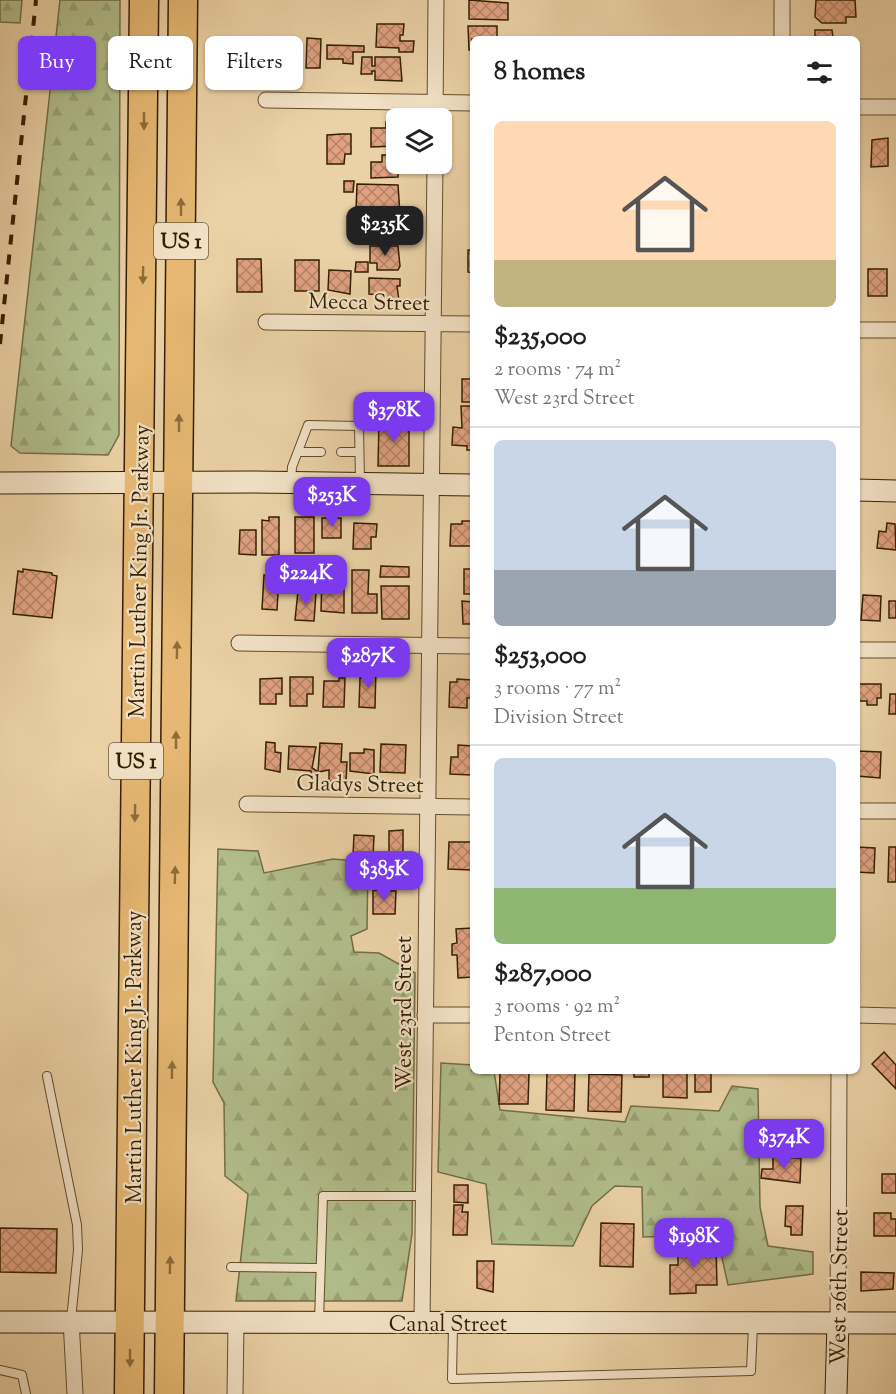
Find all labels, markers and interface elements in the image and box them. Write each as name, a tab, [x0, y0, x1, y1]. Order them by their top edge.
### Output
chip: Buy	[18, 36, 96, 90]
chip: Rent	[108, 36, 193, 90]
chip: Filters	[205, 36, 303, 90]
text: 8 homes	[494, 54, 585, 91]
icon: filters	[803, 56, 836, 89]
map controls	[386, 108, 452, 174]
button: layers	[386, 108, 452, 174]
one-way arrow	[139, 112, 149, 131]
icon: home	[611, 160, 719, 268]
one-way arrow	[176, 198, 186, 217]
pin: $235K	[343, 206, 427, 257]
text: $235K	[360, 211, 410, 240]
road number: US 1	[154, 223, 208, 259]
one-way arrow	[138, 266, 147, 285]
street label: Mecca Street	[308, 287, 431, 321]
text: $235,000	[494, 319, 586, 356]
text: 2 rooms · 74 m²	[494, 356, 621, 385]
text: West 23rd Street	[494, 385, 635, 414]
pin: $378K	[352, 392, 436, 443]
text: $378K	[367, 397, 421, 426]
one-way arrow	[175, 414, 184, 433]
street label: Martin Luther King Jr. Parkway	[122, 424, 160, 718]
pin: $253K	[290, 477, 374, 528]
icon: home	[611, 479, 719, 587]
text: $253K	[307, 482, 357, 511]
pin: $224K	[264, 555, 348, 606]
text: $224K	[279, 560, 333, 589]
pin: $287K	[326, 638, 410, 689]
text: $253,000	[494, 638, 586, 675]
one-way arrow	[172, 640, 182, 659]
text: $287K	[341, 643, 395, 672]
text: 3 rooms · 77 m²	[494, 675, 621, 704]
text: Division Street	[494, 704, 624, 733]
one-way arrow	[171, 731, 181, 750]
road number: US 1	[109, 743, 163, 779]
street label: Gladys Street	[296, 769, 424, 803]
icon: home	[611, 797, 719, 905]
one-way arrow	[130, 803, 140, 822]
pin: $385K	[342, 851, 426, 902]
text: $385K	[359, 856, 409, 885]
one-way arrow	[170, 866, 179, 885]
street label: Martin Luther King Jr. Parkway	[120, 910, 152, 1204]
street label: West 23rd Street	[390, 935, 422, 1090]
text: $287,000	[494, 956, 592, 993]
text: 3 rooms · 92 m²	[494, 993, 620, 1022]
text: Penton Street	[494, 1022, 611, 1051]
one-way arrow	[167, 1061, 177, 1080]
pin: $374K	[742, 1119, 826, 1170]
text: $374K	[758, 1124, 810, 1153]
street label: West 26th Street	[824, 1208, 858, 1366]
pin: $198K	[652, 1218, 736, 1269]
text: $198K	[668, 1223, 720, 1252]
one-way arrow	[165, 1256, 175, 1275]
street label: Canal Street	[389, 1310, 508, 1342]
one-way arrow	[125, 1348, 135, 1367]

